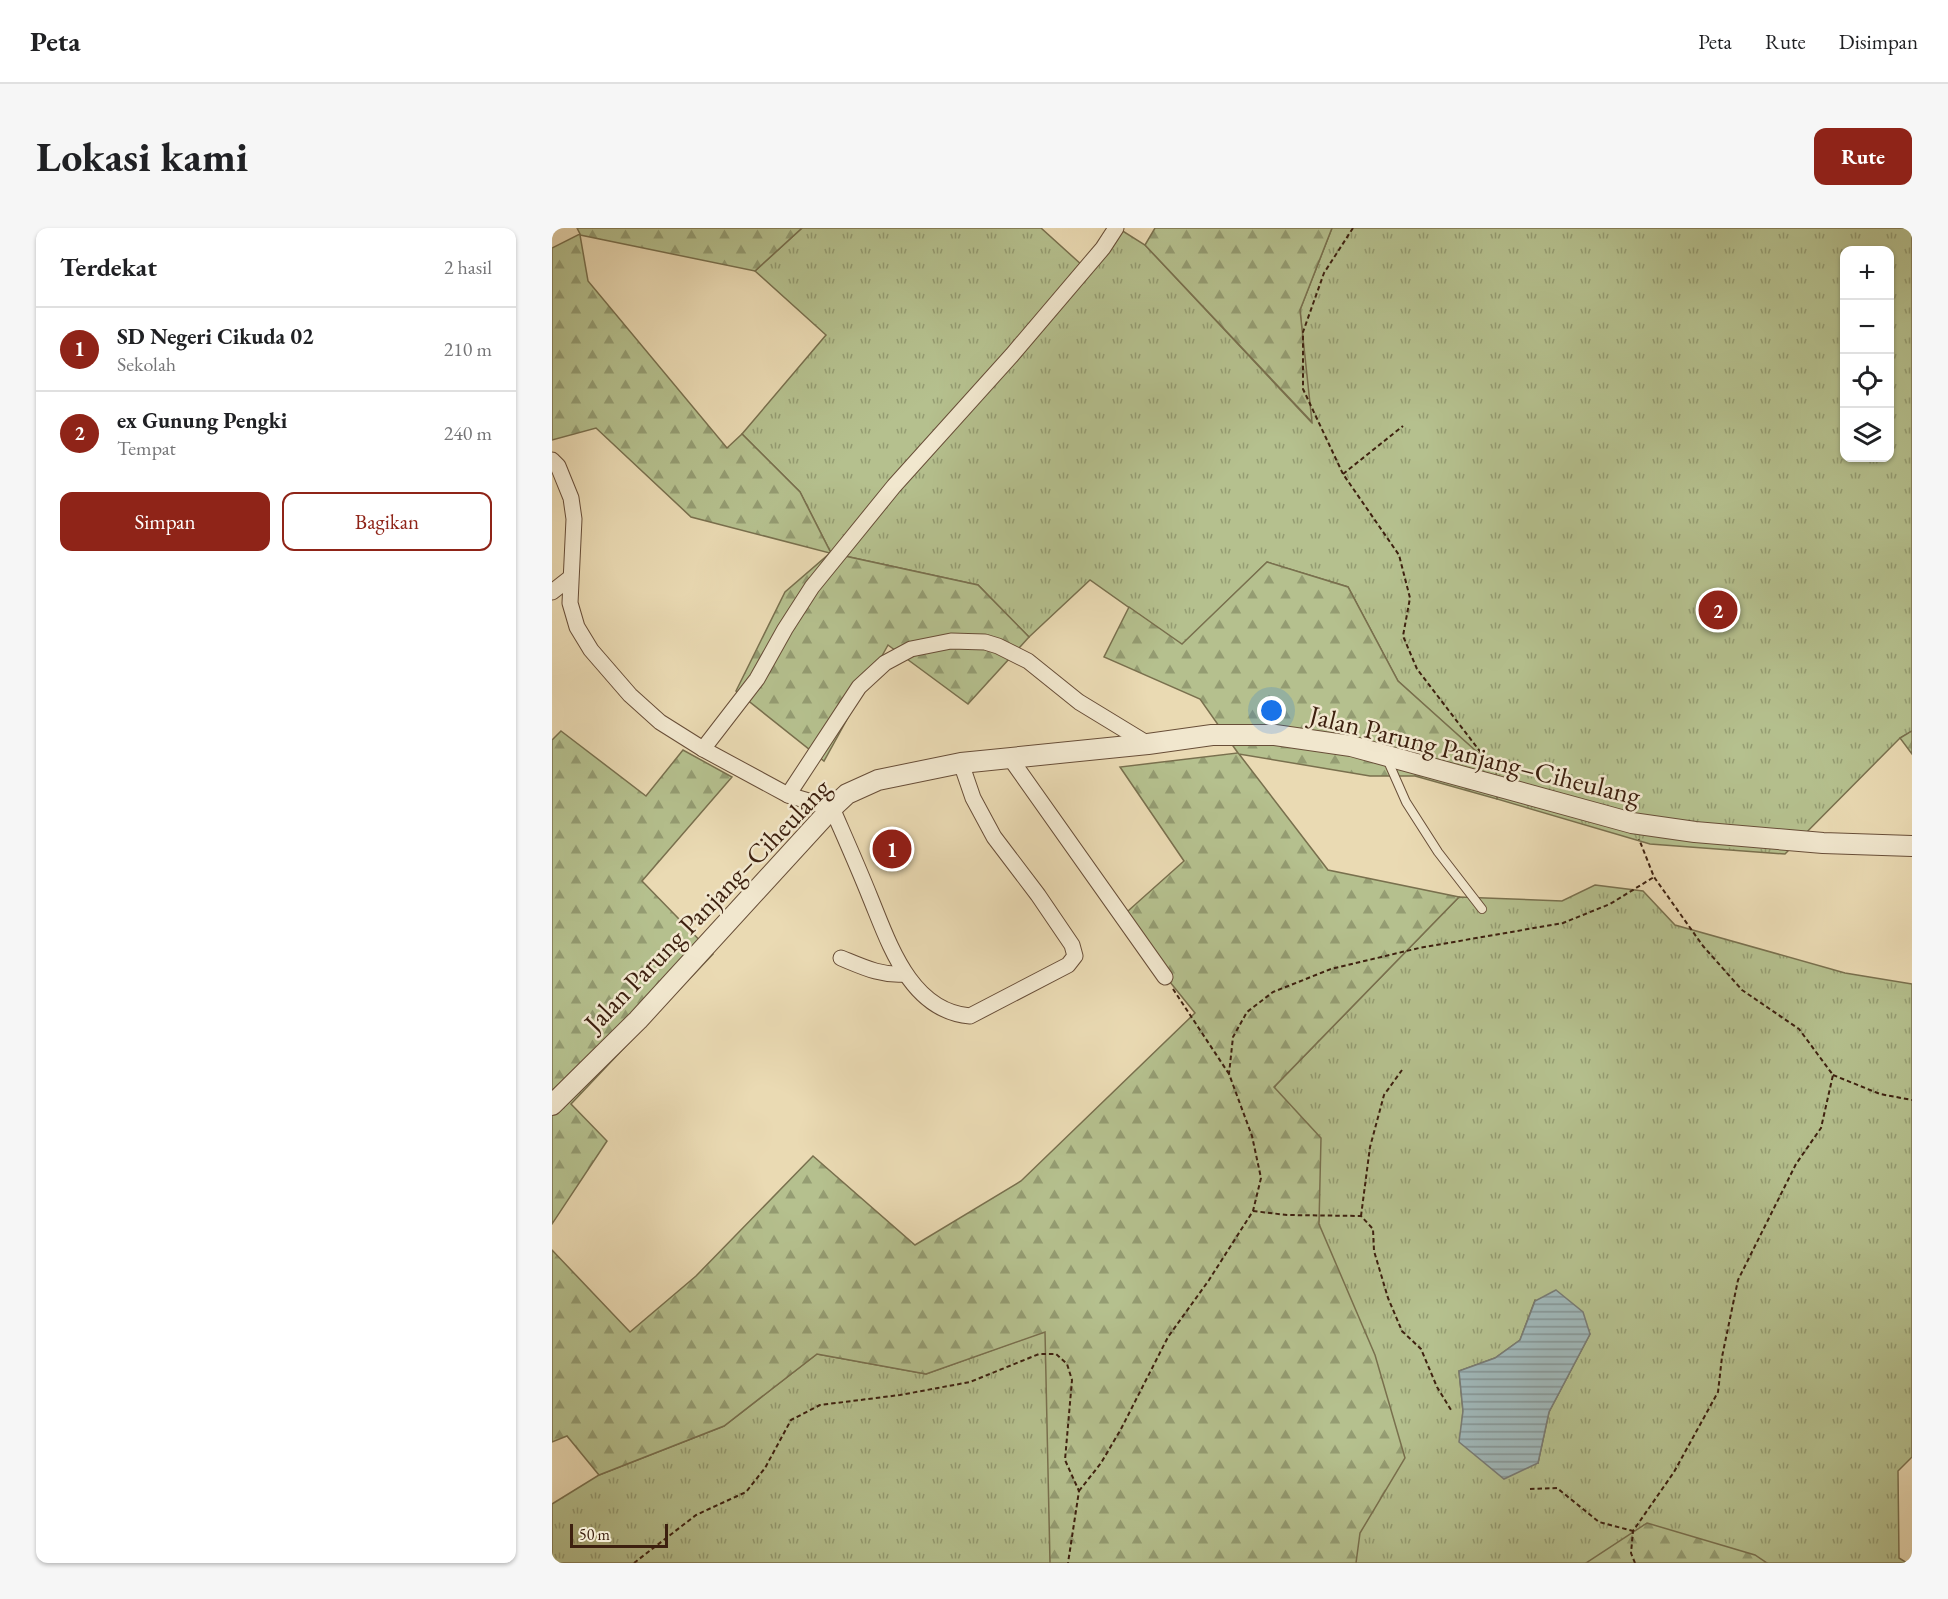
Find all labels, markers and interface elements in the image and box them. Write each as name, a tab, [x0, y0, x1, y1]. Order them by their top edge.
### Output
text: Peta	[30, 23, 81, 59]
text: Peta	[1698, 28, 1732, 55]
text: Rute	[1765, 28, 1806, 55]
text: Disimpan	[1839, 28, 1918, 55]
button: Rute	[1814, 128, 1912, 185]
text: Lokasi kami	[36, 129, 248, 184]
map controls	[1840, 246, 1894, 462]
button: +	[1840, 246, 1894, 300]
text: Terdekat	[60, 250, 157, 284]
text: 2 hasil	[444, 254, 492, 280]
button: −	[1840, 300, 1894, 354]
text: SD Negeri Cikuda 02	[117, 322, 314, 351]
text: 1	[74, 336, 85, 362]
text: 210 m	[444, 336, 492, 362]
text: Sekolah	[117, 351, 176, 377]
button: locate	[1840, 354, 1894, 408]
text: ex Gunung Pengki	[117, 406, 287, 435]
button: layers	[1840, 408, 1894, 462]
text: 2	[74, 420, 85, 446]
text: 240 m	[444, 420, 492, 446]
text: Tempat	[117, 435, 176, 461]
button: Simpan	[60, 492, 270, 551]
button: Bagikan	[282, 492, 492, 551]
pin: 2	[1698, 588, 1738, 632]
your location	[1257, 696, 1286, 725]
street label: Jalan Parung Panjang–Ciheulang	[1304, 696, 1644, 813]
street label: Jalan Parung Panjang–Ciheulang	[575, 770, 838, 1041]
pin: 1	[872, 826, 912, 872]
scale bar	[570, 1521, 668, 1548]
text: 50 m	[579, 1524, 610, 1545]

